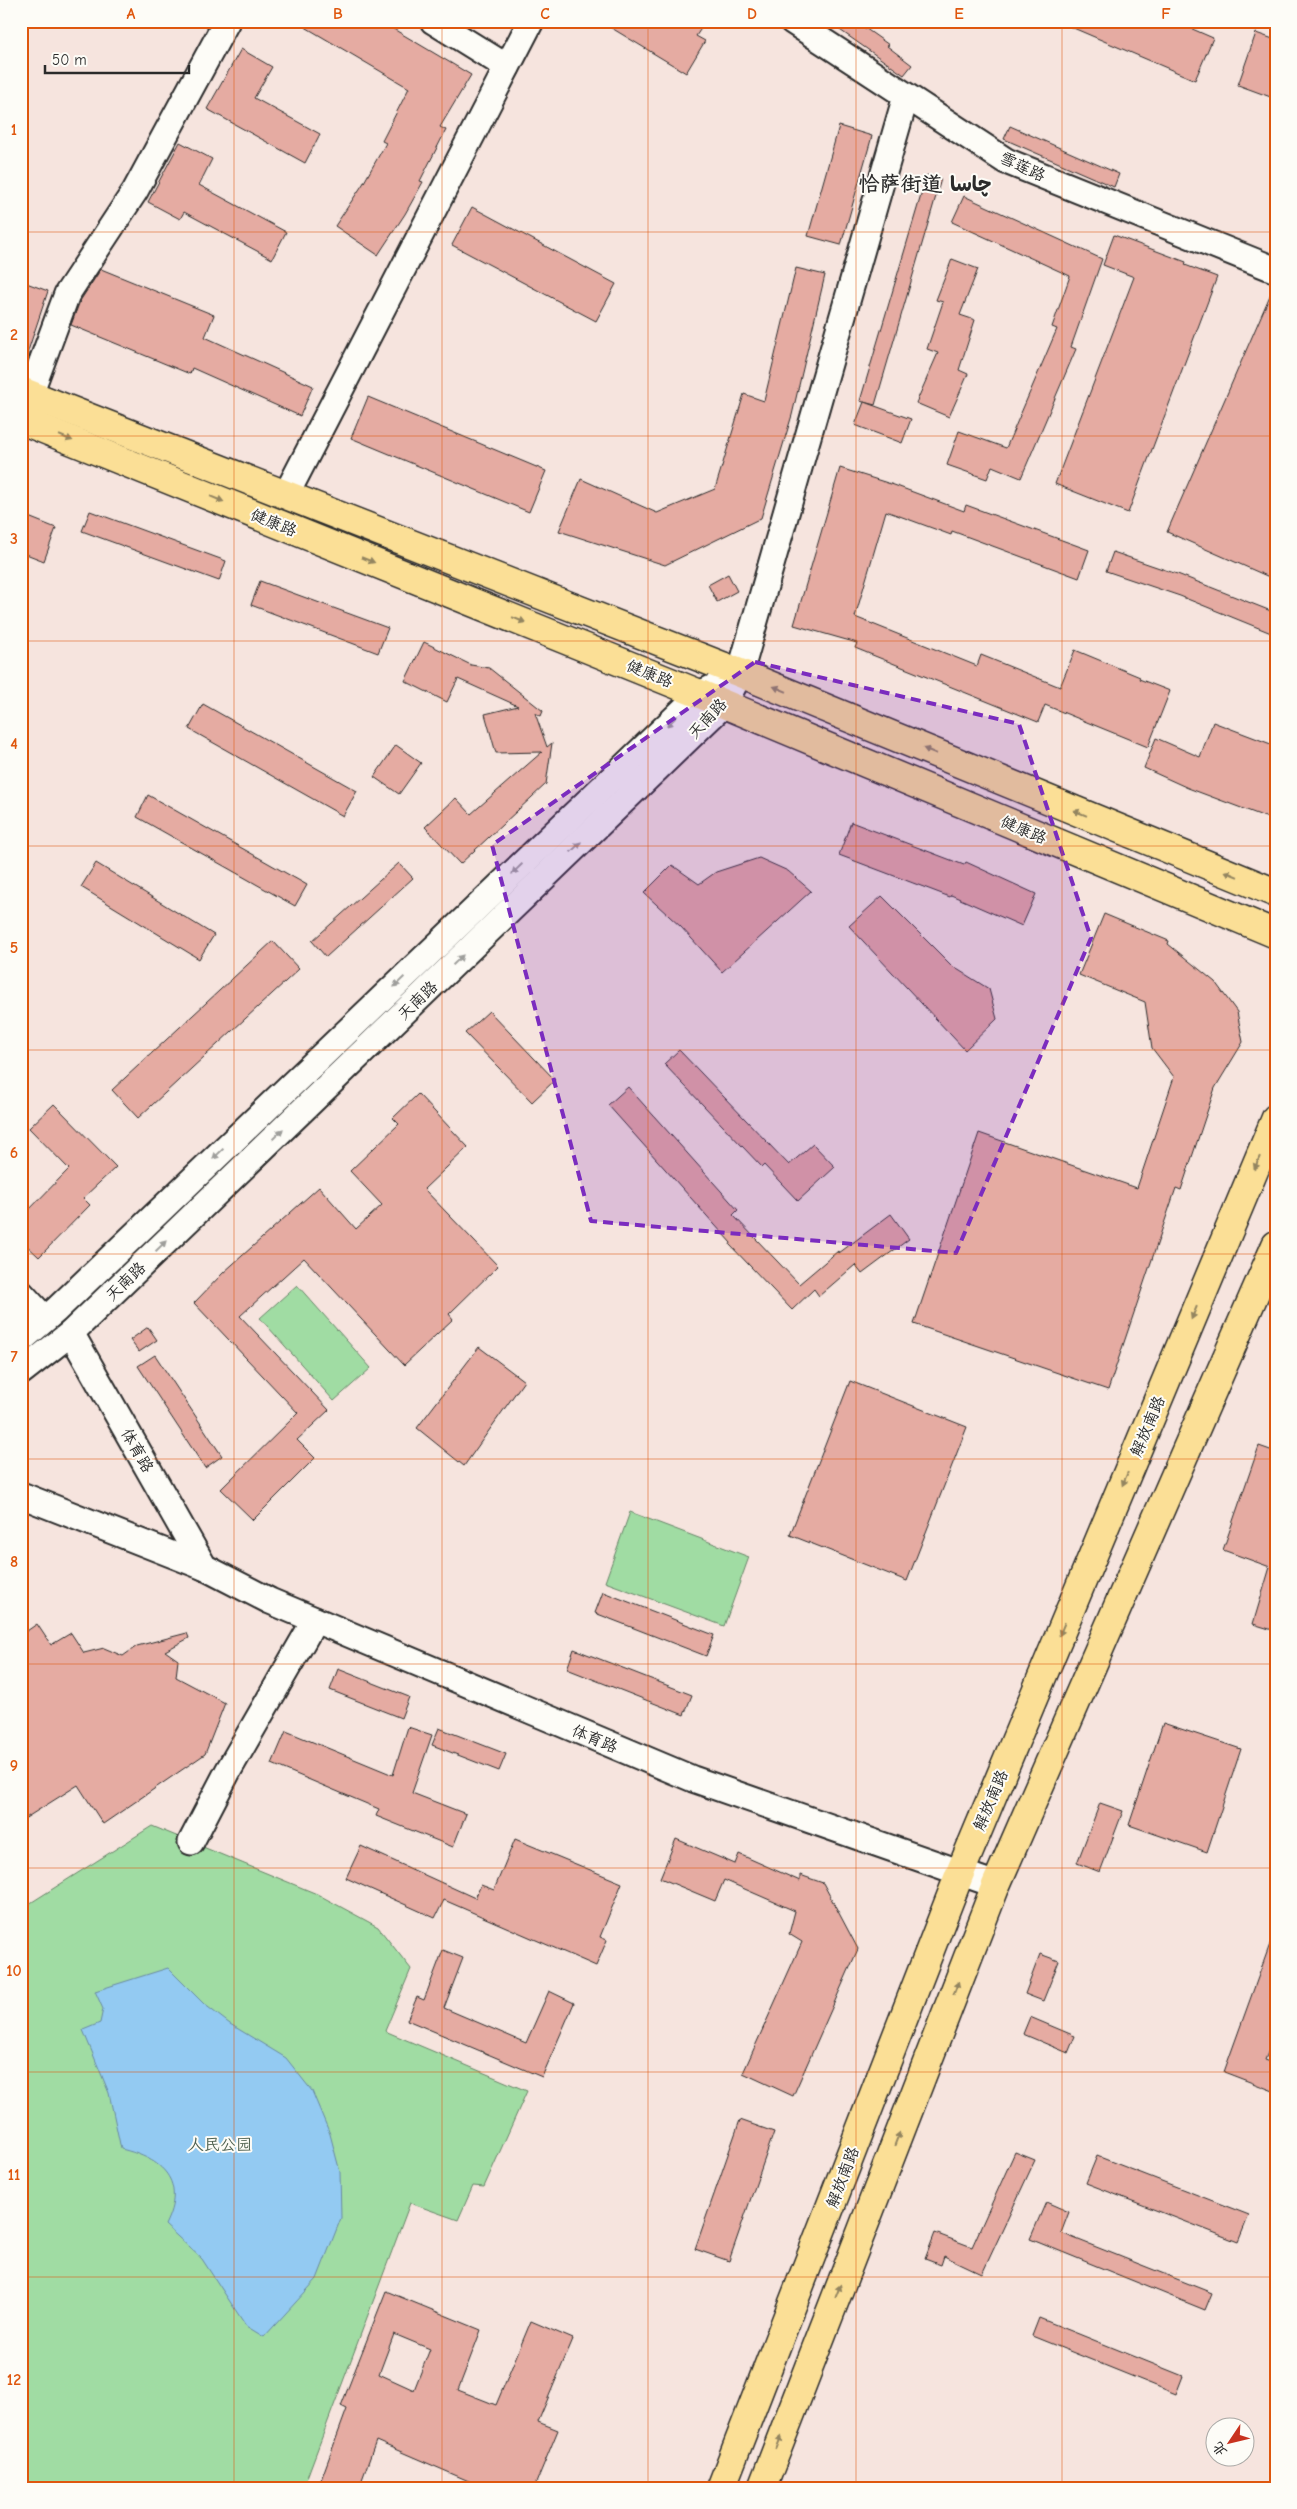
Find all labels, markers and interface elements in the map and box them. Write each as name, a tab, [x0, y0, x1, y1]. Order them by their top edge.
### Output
text: A	[127, 5, 136, 23]
text: B	[333, 5, 343, 23]
text: C	[540, 5, 550, 23]
text: D	[747, 5, 757, 23]
text: E	[954, 5, 964, 23]
text: F	[1161, 5, 1171, 23]
scale bar	[45, 42, 189, 74]
text: 50 m	[52, 51, 87, 69]
text: 1	[11, 121, 17, 139]
street label: 雪莲路	[997, 149, 1048, 185]
district label: 恰萨街道 چاسا	[859, 172, 991, 197]
text: 2	[10, 326, 18, 344]
one-way arrow	[59, 435, 74, 443]
one-way arrow	[210, 495, 225, 503]
street label: 健康路	[248, 506, 299, 540]
text: 3	[10, 530, 18, 548]
one-way arrow	[361, 556, 375, 564]
one-way arrow	[512, 617, 526, 625]
street label: 健康路	[624, 657, 675, 691]
one-way arrow	[773, 685, 787, 693]
street label: 天南路	[685, 695, 731, 742]
one-way arrow	[666, 715, 678, 727]
text: 4	[10, 735, 18, 753]
one-way arrow	[922, 747, 937, 755]
one-way arrow	[1073, 808, 1087, 816]
street label: 健康路	[998, 812, 1049, 848]
one-way arrow	[569, 842, 581, 854]
one-way arrow	[511, 863, 523, 875]
one-way arrow	[1224, 870, 1238, 878]
text: 5	[10, 939, 18, 957]
one-way arrow	[452, 954, 464, 966]
one-way arrow	[394, 976, 406, 988]
street label: 天南路	[394, 978, 441, 1024]
one-way arrow	[272, 1128, 284, 1140]
text: 6	[10, 1144, 18, 1162]
one-way arrow	[213, 1148, 225, 1160]
one-way arrow	[1253, 1156, 1261, 1171]
one-way arrow	[155, 1240, 167, 1252]
street label: 天南路	[102, 1259, 149, 1305]
one-way arrow	[1190, 1306, 1198, 1320]
text: 7	[10, 1348, 18, 1366]
street label: 解放南路	[1127, 1393, 1169, 1459]
street label: 体育路	[117, 1425, 157, 1476]
one-way arrow	[1120, 1472, 1128, 1486]
text: 8	[10, 1553, 18, 1571]
one-way arrow	[1058, 1622, 1066, 1637]
street label: 体育路	[569, 1721, 620, 1757]
text: 9	[10, 1757, 18, 1775]
street label: 解放南路	[970, 1767, 1012, 1833]
text: 10	[6, 1962, 22, 1980]
one-way arrow	[952, 1980, 960, 1995]
one-way arrow	[894, 2132, 901, 2147]
park label: 人民公园	[188, 2136, 252, 2154]
street label: 解放南路	[823, 2144, 863, 2210]
text: 11	[8, 2166, 20, 2184]
one-way arrow	[834, 2283, 842, 2298]
text: 12	[7, 2371, 21, 2389]
north arrow	[1204, 2416, 1254, 2466]
one-way arrow	[775, 2434, 783, 2449]
text: 北	[1209, 2439, 1231, 2460]

